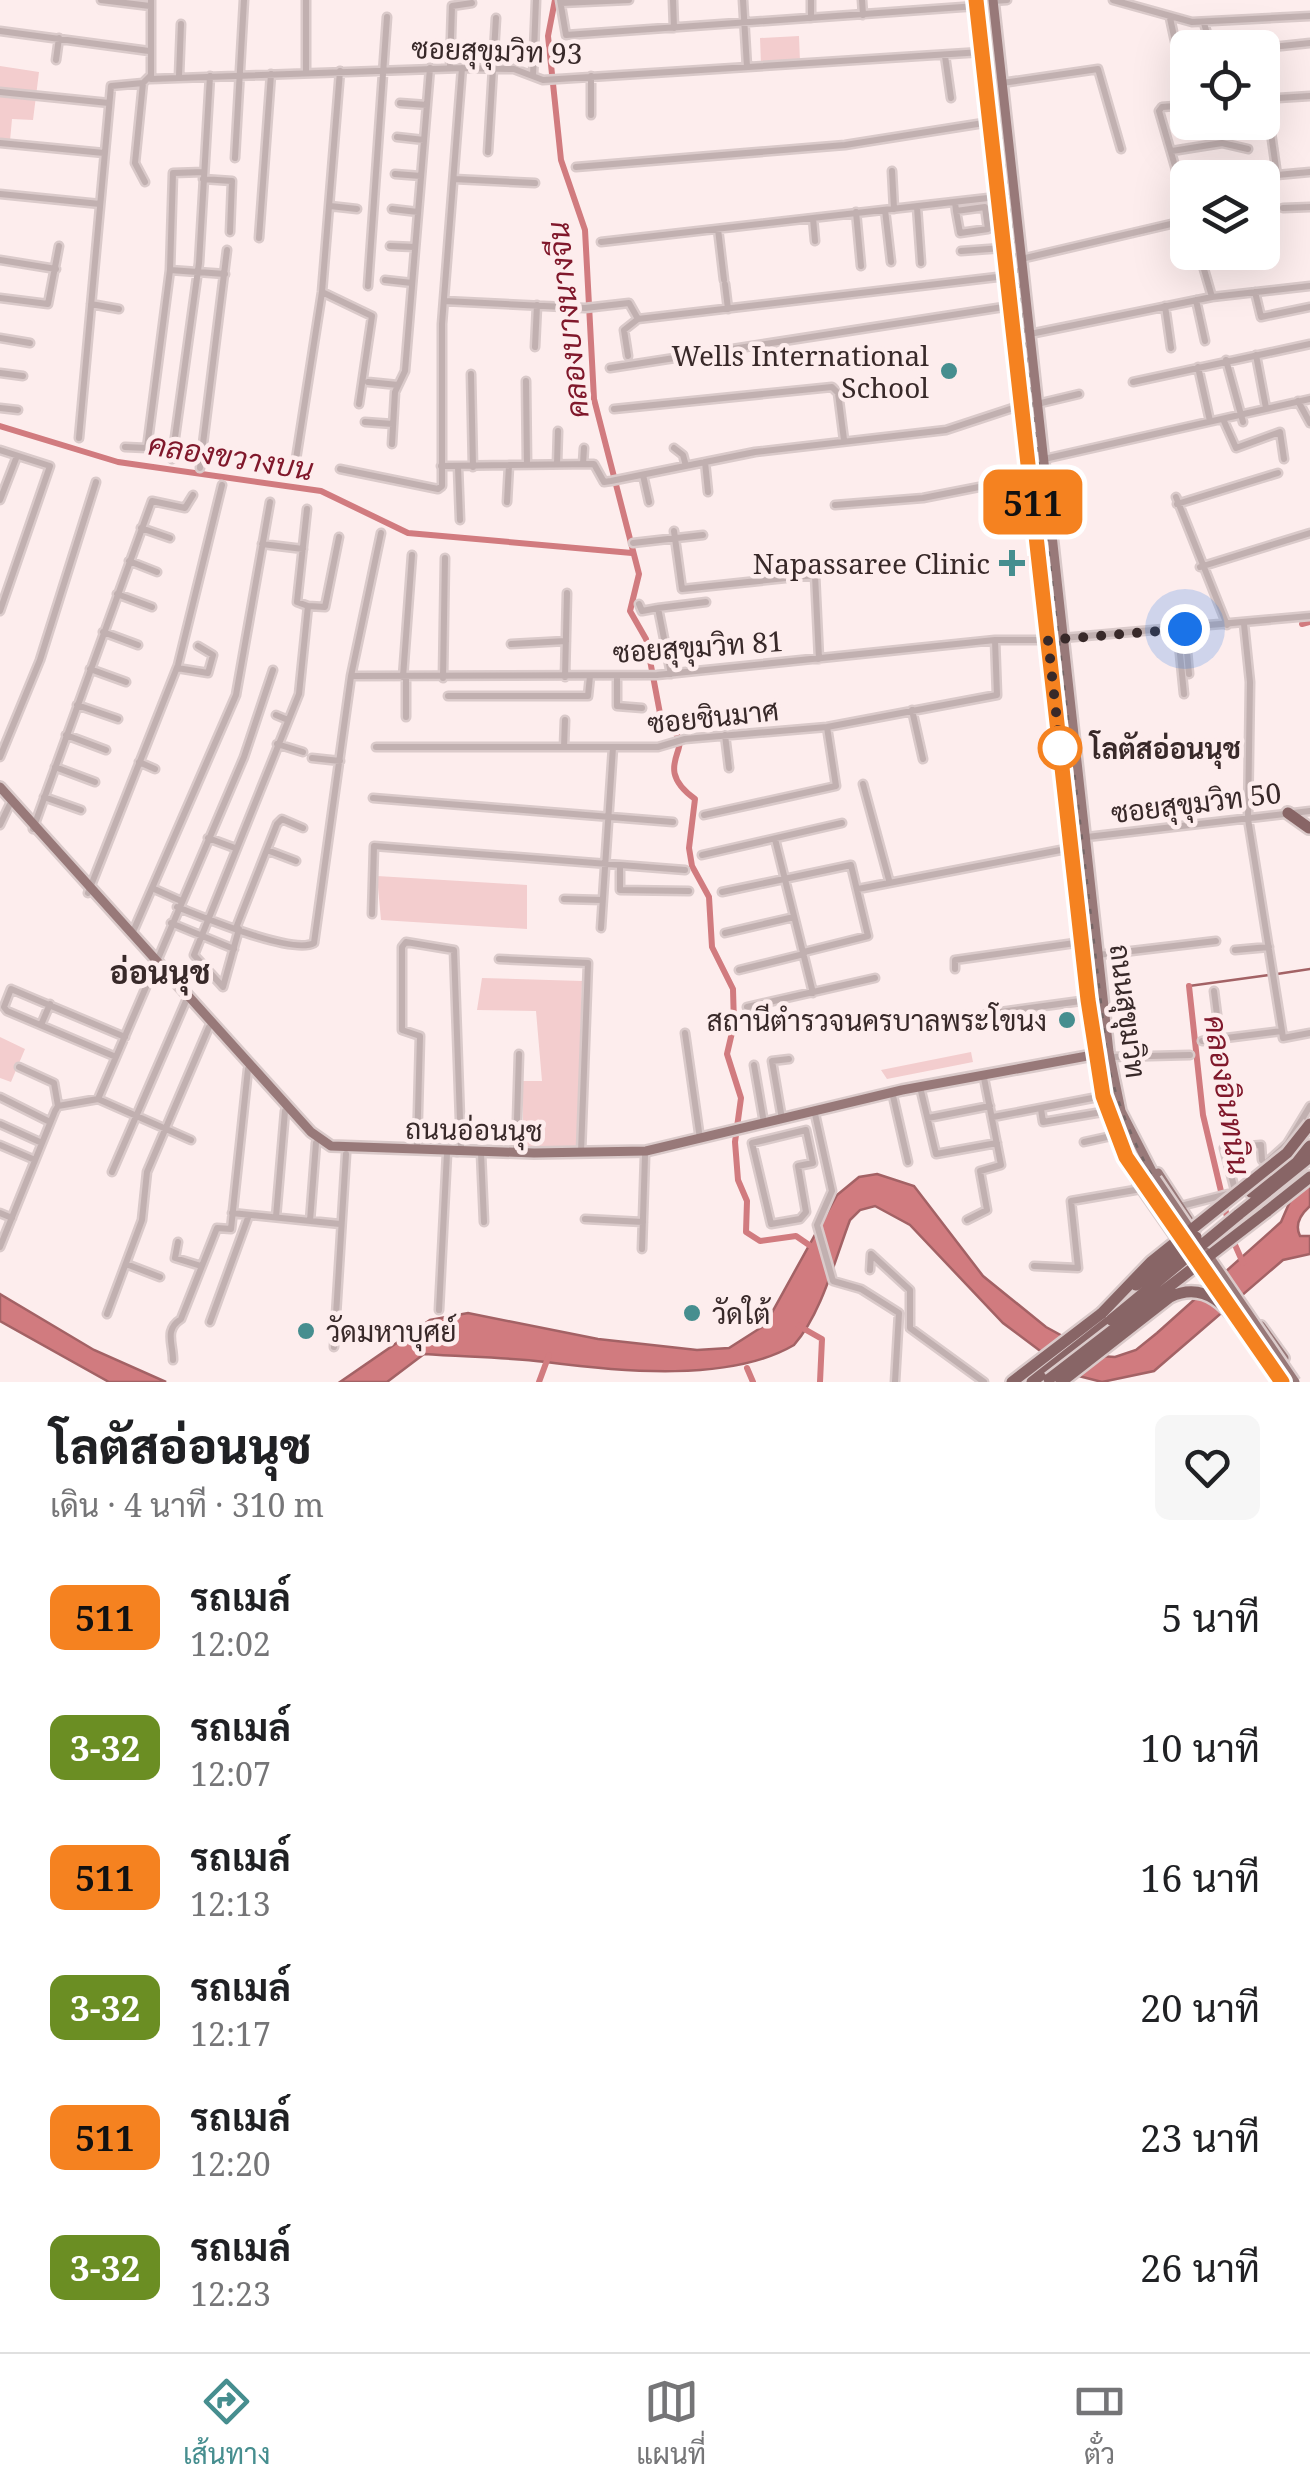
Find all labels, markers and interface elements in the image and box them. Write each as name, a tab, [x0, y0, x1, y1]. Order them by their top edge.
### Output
street label: ซอยสุขุมวิท 93	[411, 28, 583, 74]
map controls	[1170, 30, 1280, 270]
button: locate	[1170, 30, 1280, 140]
button: layers	[1170, 160, 1280, 270]
water label: คลองบางนางจีน	[536, 220, 598, 420]
place label: Wells International School	[671, 336, 929, 406]
marker: Wells International School	[938, 360, 960, 382]
water label: คลองขวางบน	[146, 423, 316, 489]
line badge: 511	[976, 470, 1090, 534]
text: 511	[1003, 479, 1063, 526]
place label: Napassaree Clinic	[753, 544, 990, 582]
marker: Napassaree Clinic	[999, 550, 1025, 576]
your location	[1160, 604, 1210, 654]
street label: ซอยสุขุมวิท 81	[611, 621, 785, 673]
street label: ซอยชินมาศ	[645, 690, 781, 742]
marker: โลตัสอ่อนนุช	[1039, 727, 1081, 769]
place label: โลตัสอ่อนนุช	[1088, 729, 1241, 769]
street label: ซอยสุขุมวิท 50	[1109, 773, 1283, 833]
street label: ถนนสุขุมวิท	[1100, 942, 1156, 1080]
district label: อ่อนนุช	[110, 950, 210, 996]
place label: สถานีตำรวจนครบาลพระโขนง	[706, 1001, 1047, 1039]
marker: สถานีตำรวจนครบาลพระโขนง	[1056, 1009, 1078, 1031]
water label: คลองอินทนิน	[1195, 1012, 1261, 1178]
street label: ถนนอ่อนนุช	[405, 1109, 543, 1151]
place label: วัดใต้	[712, 1294, 771, 1332]
marker: วัดใต้	[681, 1302, 703, 1324]
place label: วัดมหาบุศย์	[326, 1312, 456, 1352]
marker: วัดมหาบุศย์	[295, 1320, 317, 1342]
text: โลตัสอ่อนนุช	[50, 1413, 312, 1478]
button: heart	[1155, 1415, 1260, 1520]
text: เดิน · 4 นาที · 310 m	[50, 1483, 324, 1526]
text: รถเมล์	[190, 1570, 291, 1622]
text: 5 นาที	[1161, 1591, 1260, 1643]
text: 511	[75, 1594, 135, 1641]
text: 12:02	[190, 1622, 271, 1665]
text: รถเมล์	[190, 1700, 291, 1752]
text: 10 นาที	[1140, 1721, 1260, 1773]
text: 3-32	[70, 1724, 140, 1771]
text: 12:07	[190, 1752, 271, 1795]
text: รถเมล์	[190, 1830, 291, 1882]
text: 16 นาที	[1140, 1851, 1260, 1903]
text: 511	[75, 1854, 135, 1901]
text: 12:13	[190, 1882, 271, 1925]
text: รถเมล์	[190, 1960, 291, 2012]
text: 20 นาที	[1140, 1981, 1260, 2033]
text: 3-32	[70, 1984, 140, 2031]
text: 12:17	[190, 2012, 271, 2055]
text: รถเมล์	[190, 2090, 291, 2142]
text: 23 นาที	[1140, 2111, 1260, 2163]
text: 511	[75, 2114, 135, 2161]
text: 12:20	[190, 2142, 271, 2185]
text: รถเมล์	[190, 2220, 291, 2272]
text: 26 นาที	[1140, 2241, 1260, 2293]
text: 3-32	[70, 2244, 140, 2291]
text: 12:23	[190, 2272, 271, 2315]
tab: เส้นทาง	[183, 2374, 270, 2472]
tab: แผนที่	[636, 2374, 706, 2472]
tab: ตั๋ว	[1072, 2374, 1127, 2472]

